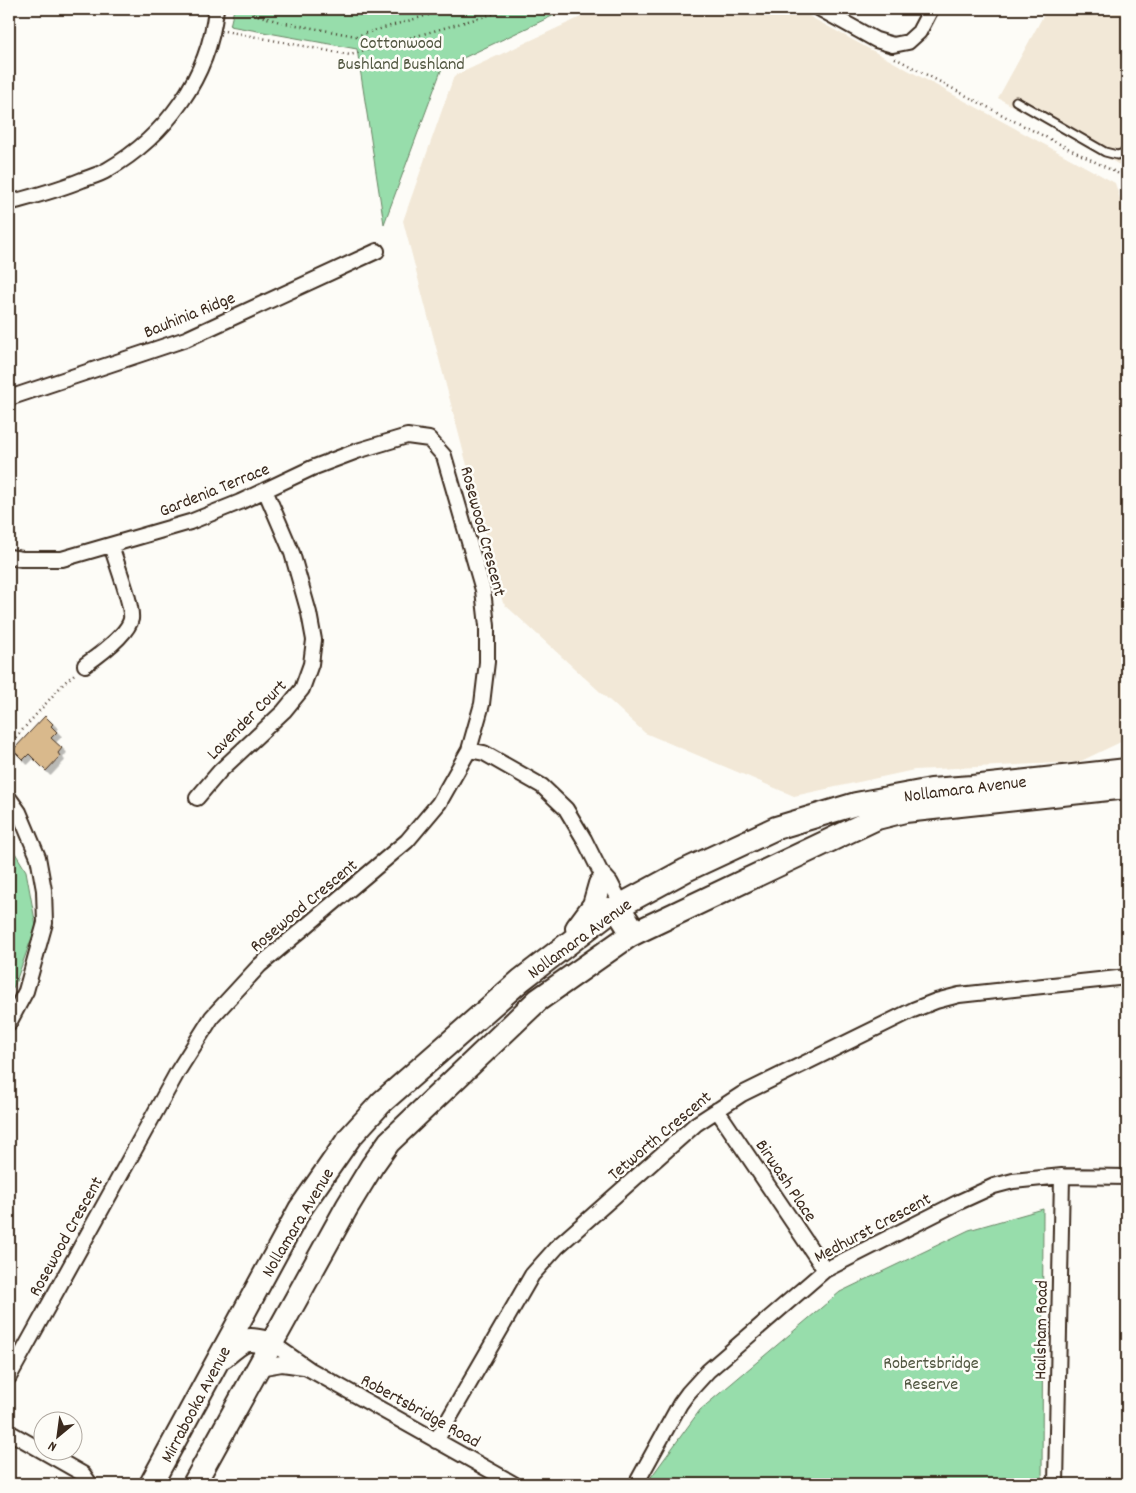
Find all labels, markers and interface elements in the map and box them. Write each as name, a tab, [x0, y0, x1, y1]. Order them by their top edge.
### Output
park label: Cottonwood Bushland Bushland	[337, 32, 465, 78]
street label: Bauhinia Ridge	[140, 287, 240, 346]
street label: Gardenia Terrace	[156, 458, 274, 525]
street label: Rosewood Crescent	[452, 464, 511, 600]
street label: Lavender Court	[202, 675, 294, 767]
street label: Nollamara Avenue	[903, 771, 1028, 810]
street label: Rosewood Crescent	[245, 854, 364, 959]
street label: Nollamara Avenue	[523, 894, 638, 986]
street label: Tetworth Crescent	[603, 1086, 718, 1188]
street label: Birwash Place	[748, 1135, 822, 1228]
street label: Nollamara Avenue	[257, 1164, 342, 1283]
street label: Rosewood Crescent	[24, 1172, 111, 1302]
street label: Medhurst Crescent	[810, 1188, 936, 1271]
street label: Hailsham Road	[1029, 1280, 1056, 1380]
street label: Mirrabooka Avenue	[156, 1342, 238, 1468]
park label: Robertsbridge Reserve	[883, 1352, 979, 1398]
street label: Robertsbridge Road	[355, 1369, 484, 1455]
north arrow	[32, 1410, 82, 1460]
text: N	[45, 1435, 61, 1456]

